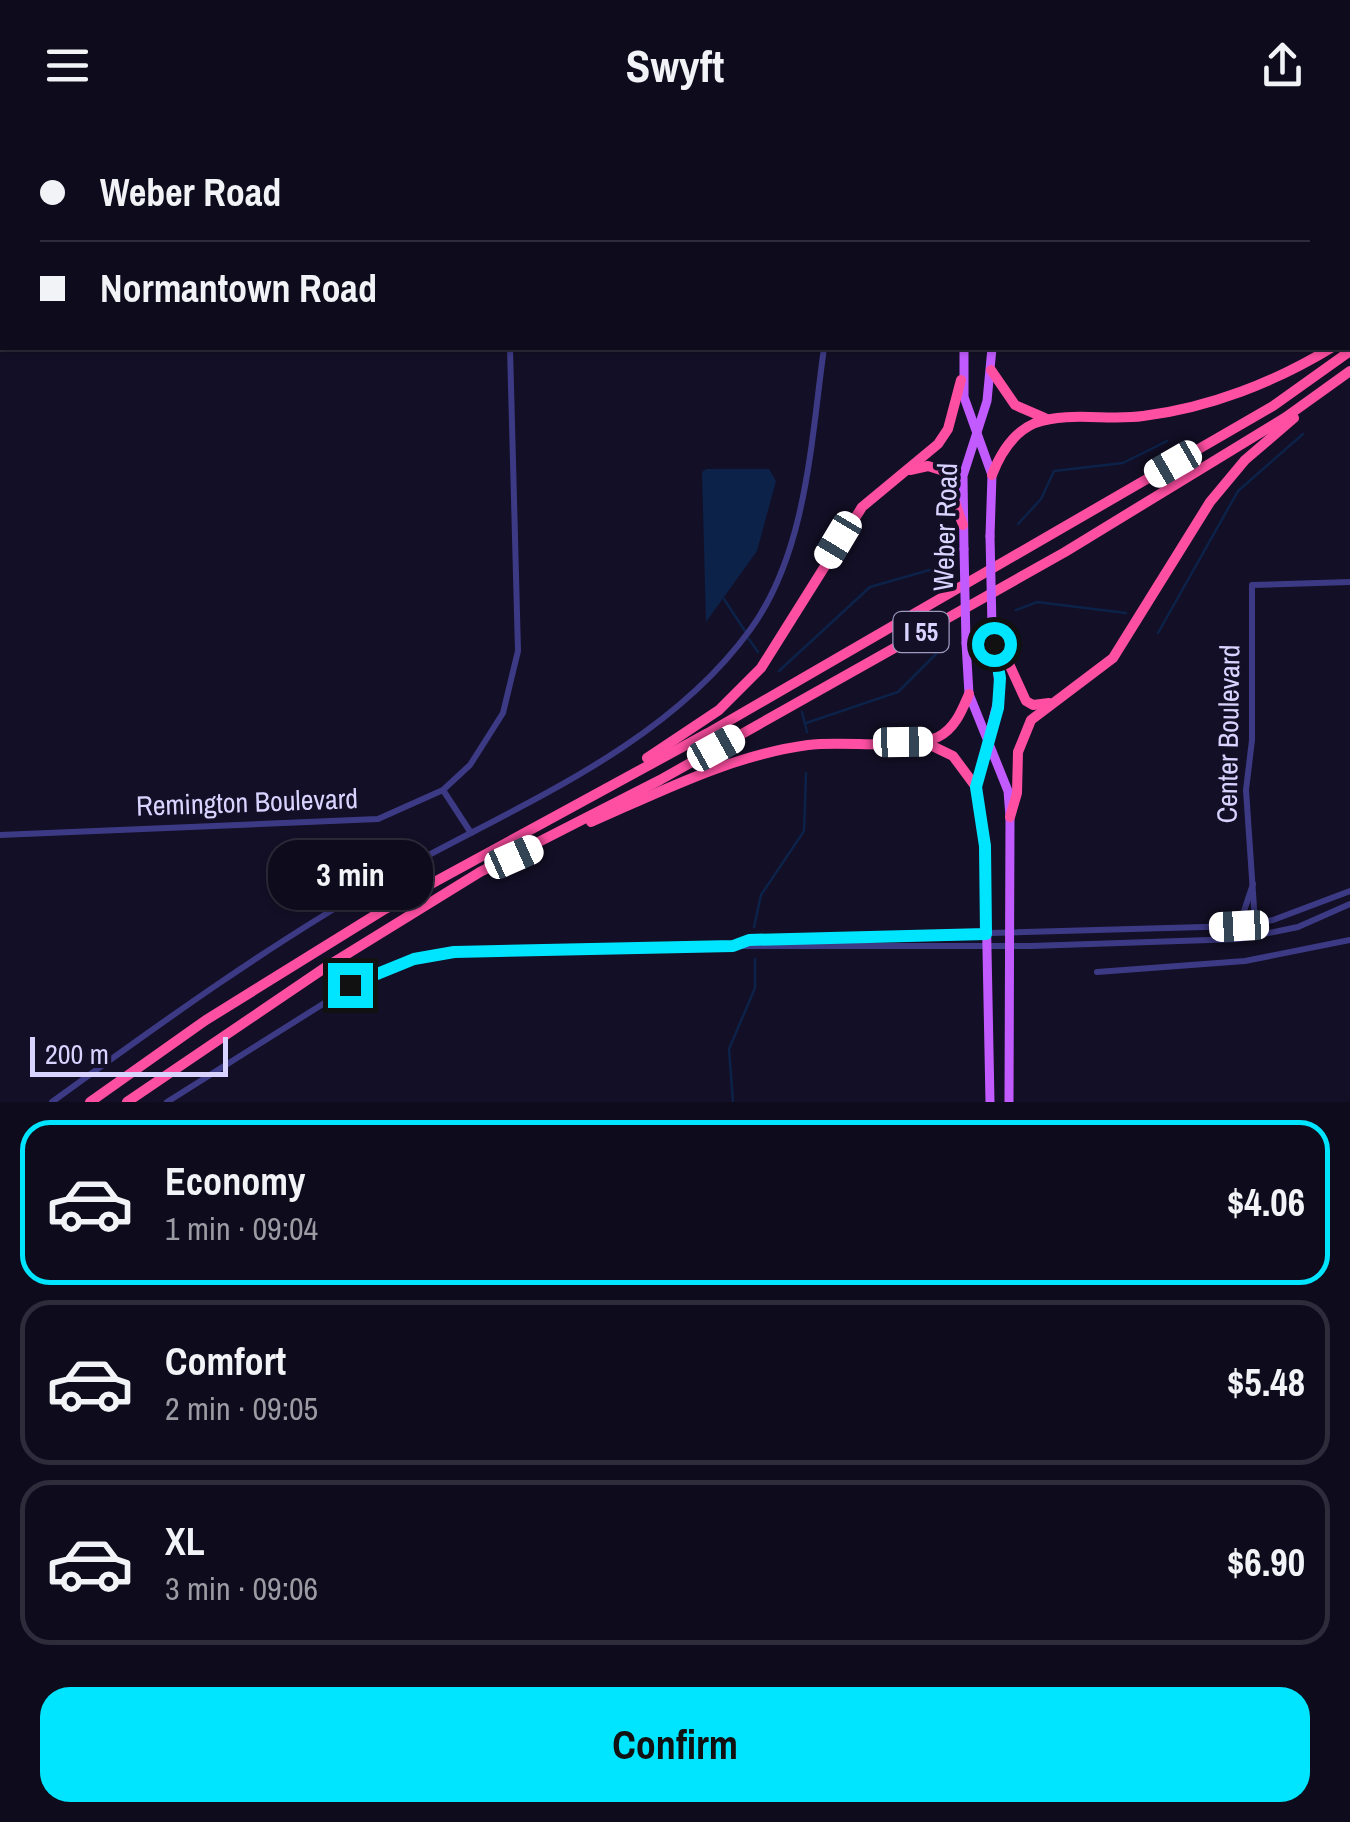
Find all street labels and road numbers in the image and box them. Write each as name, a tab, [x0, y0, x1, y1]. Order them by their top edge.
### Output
street label: Weber Road	[924, 462, 966, 592]
road number: I 55	[894, 612, 948, 652]
street label: Center Boulevard	[1207, 644, 1249, 824]
street label: Remington Boulevard	[135, 779, 359, 825]

